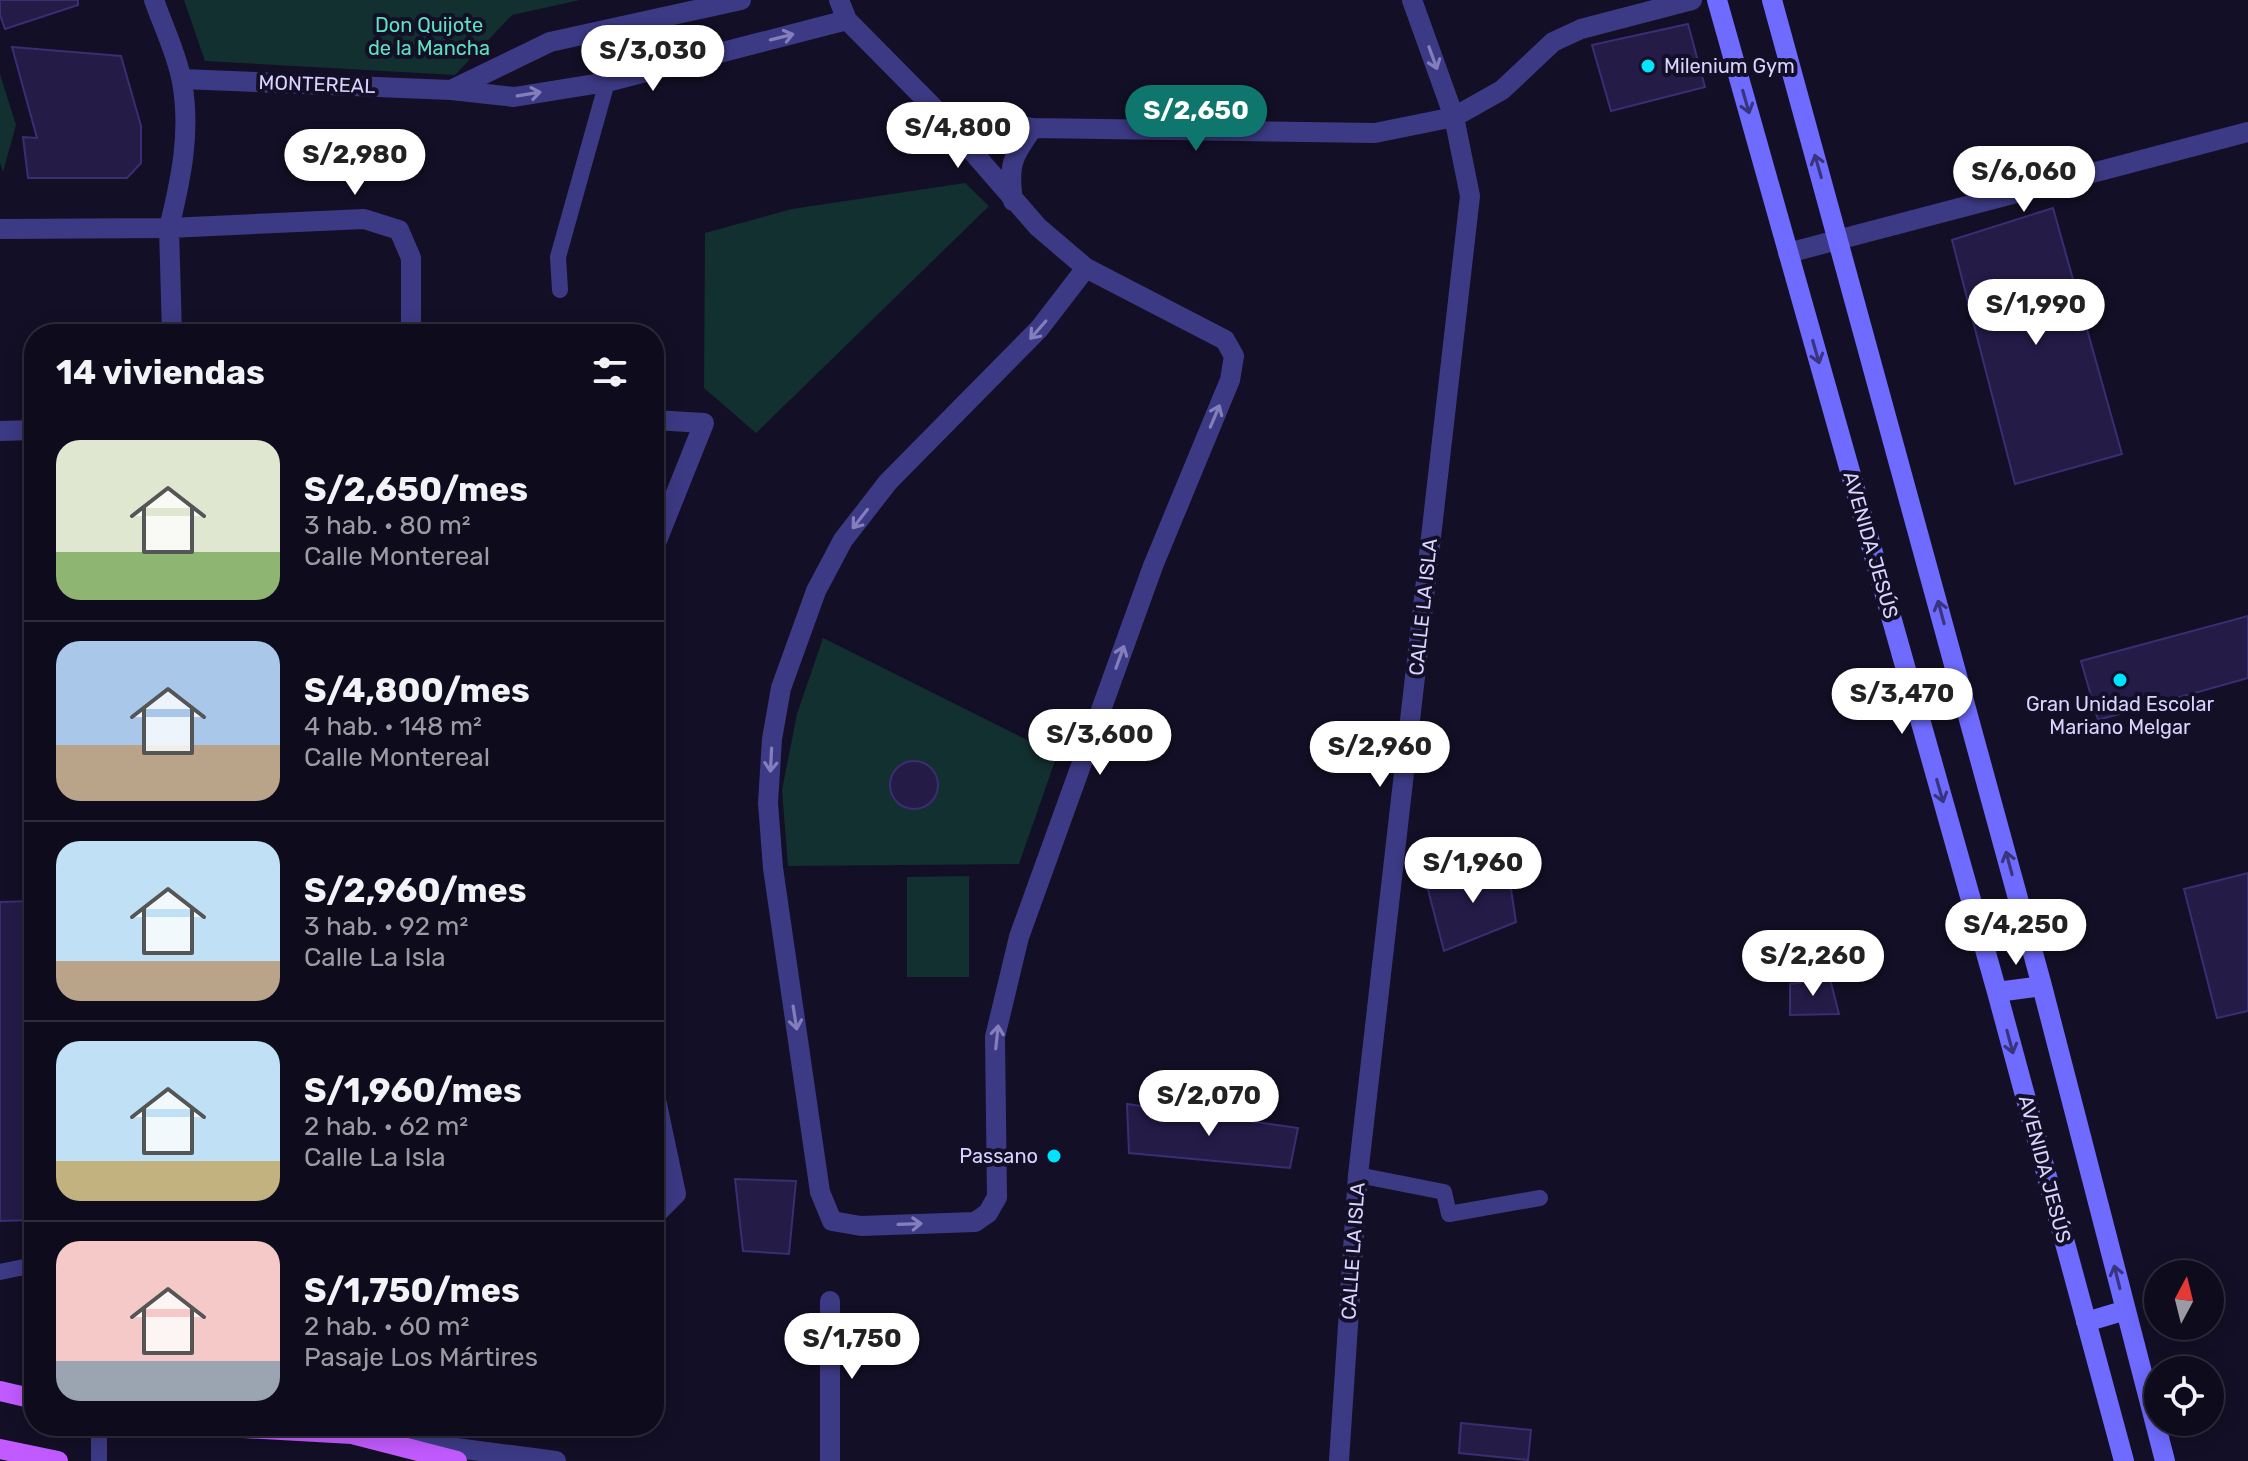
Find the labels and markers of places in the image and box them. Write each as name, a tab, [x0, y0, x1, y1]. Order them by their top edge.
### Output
pin: S/3,030	[579, 25, 727, 93]
place label: Milenium Gym	[1664, 54, 1795, 78]
marker: Milenium Gym	[1639, 57, 1657, 75]
pin: S/2,650	[1122, 85, 1270, 153]
pin: S/4,800	[884, 102, 1032, 170]
pin: S/2,980	[281, 129, 429, 197]
pin: S/6,060	[1950, 146, 2098, 214]
pin: S/1,990	[1962, 279, 2110, 347]
pin: S/3,470	[1828, 668, 1976, 736]
marker: Gran Unidad Escolar Mariano Melgar	[2111, 671, 2129, 689]
place label: Gran Unidad Escolar Mariano Melgar	[2026, 692, 2214, 739]
pin: S/3,600	[1026, 709, 1174, 777]
pin: S/2,960	[1306, 721, 1454, 789]
pin: S/1,960	[1399, 837, 1547, 905]
pin: S/4,250	[1942, 899, 2090, 967]
pin: S/2,260	[1739, 930, 1887, 998]
pin: S/2,070	[1135, 1070, 1283, 1138]
place label: Passano	[959, 1144, 1038, 1168]
marker: Passano	[1045, 1147, 1063, 1165]
pin: S/1,750	[778, 1313, 926, 1381]

